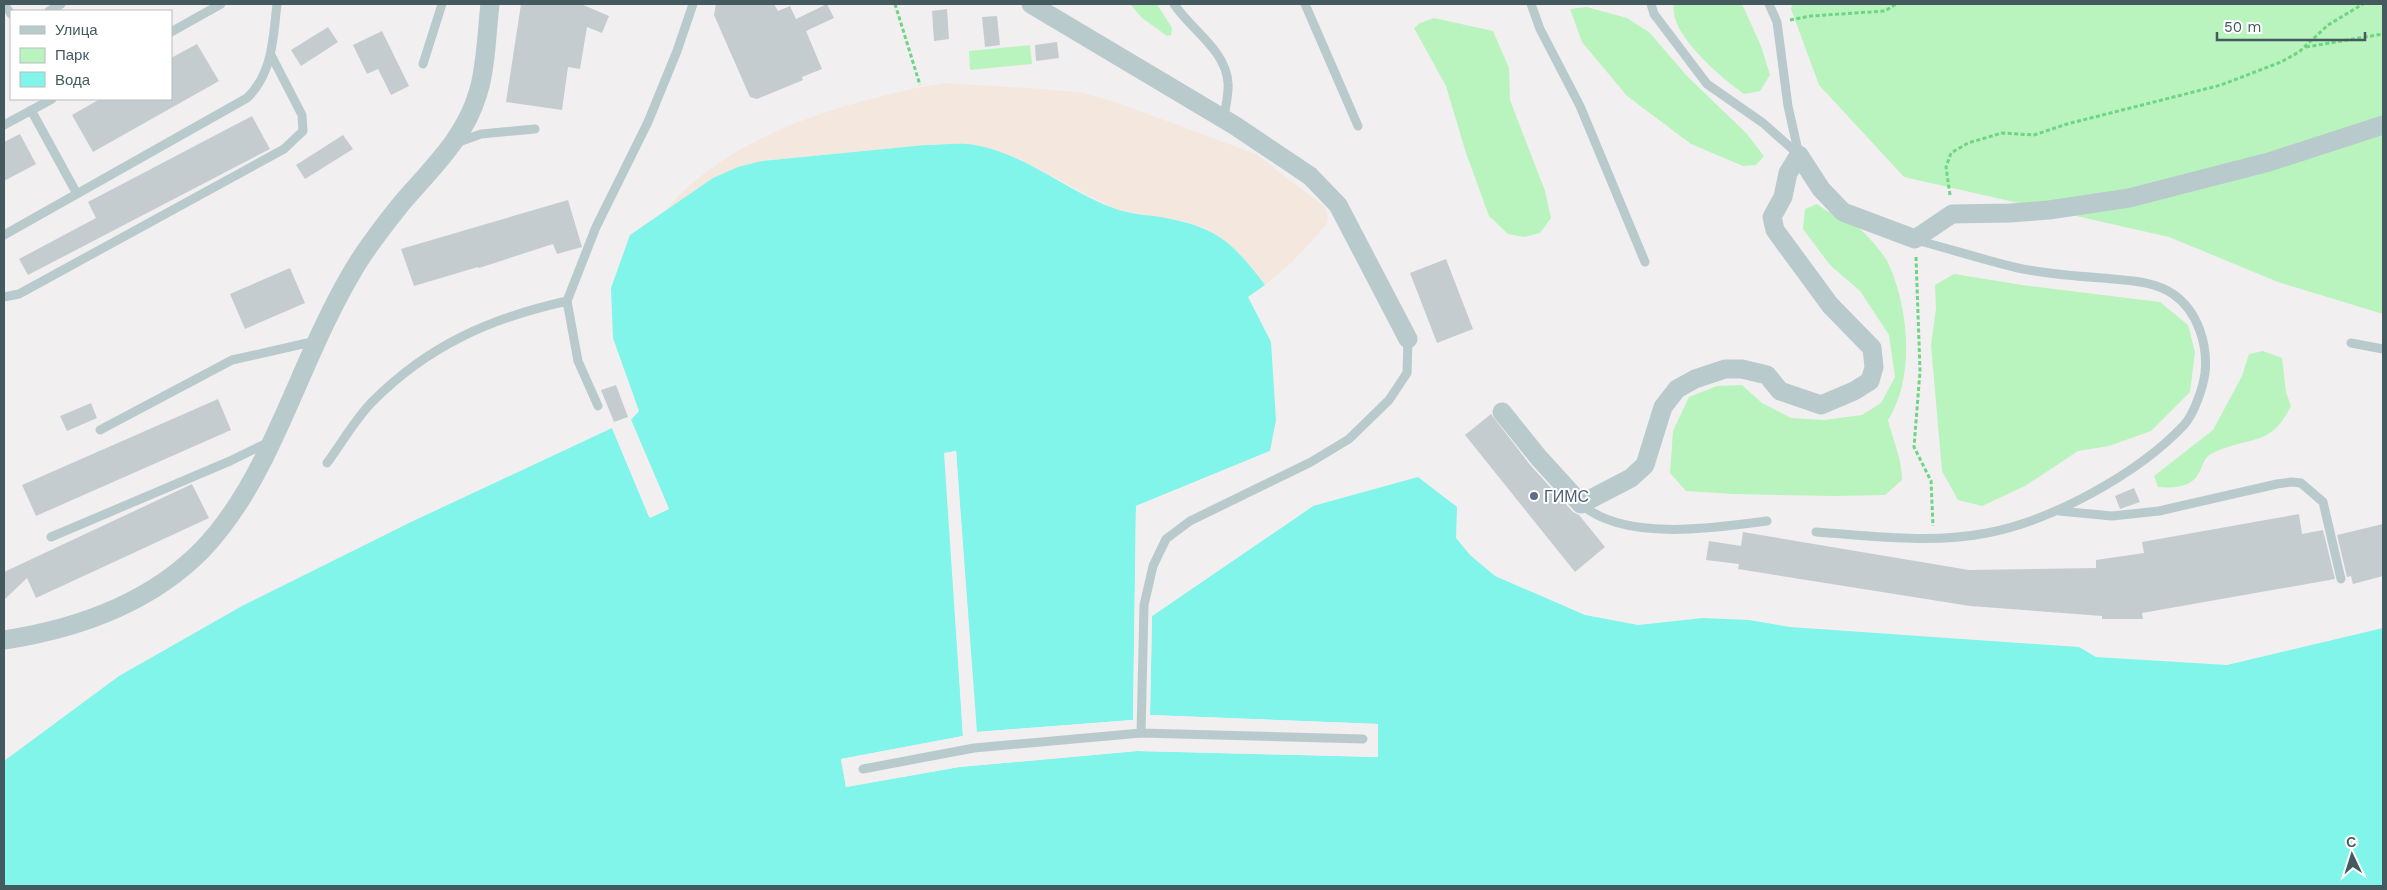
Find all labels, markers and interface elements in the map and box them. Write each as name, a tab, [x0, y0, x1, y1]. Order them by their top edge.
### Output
legend	[10, 10, 172, 100]
scale bar	[2217, 10, 2364, 42]
text: 50 m	[2224, 18, 2261, 36]
text: Улица	[55, 21, 98, 39]
text: Парк	[55, 46, 89, 64]
text: Вода	[55, 71, 91, 89]
place label: ГИМС	[1544, 487, 1589, 506]
marker: ГИМС	[1528, 490, 1540, 502]
north arrow	[2327, 830, 2377, 880]
text: С	[2345, 834, 2357, 850]

